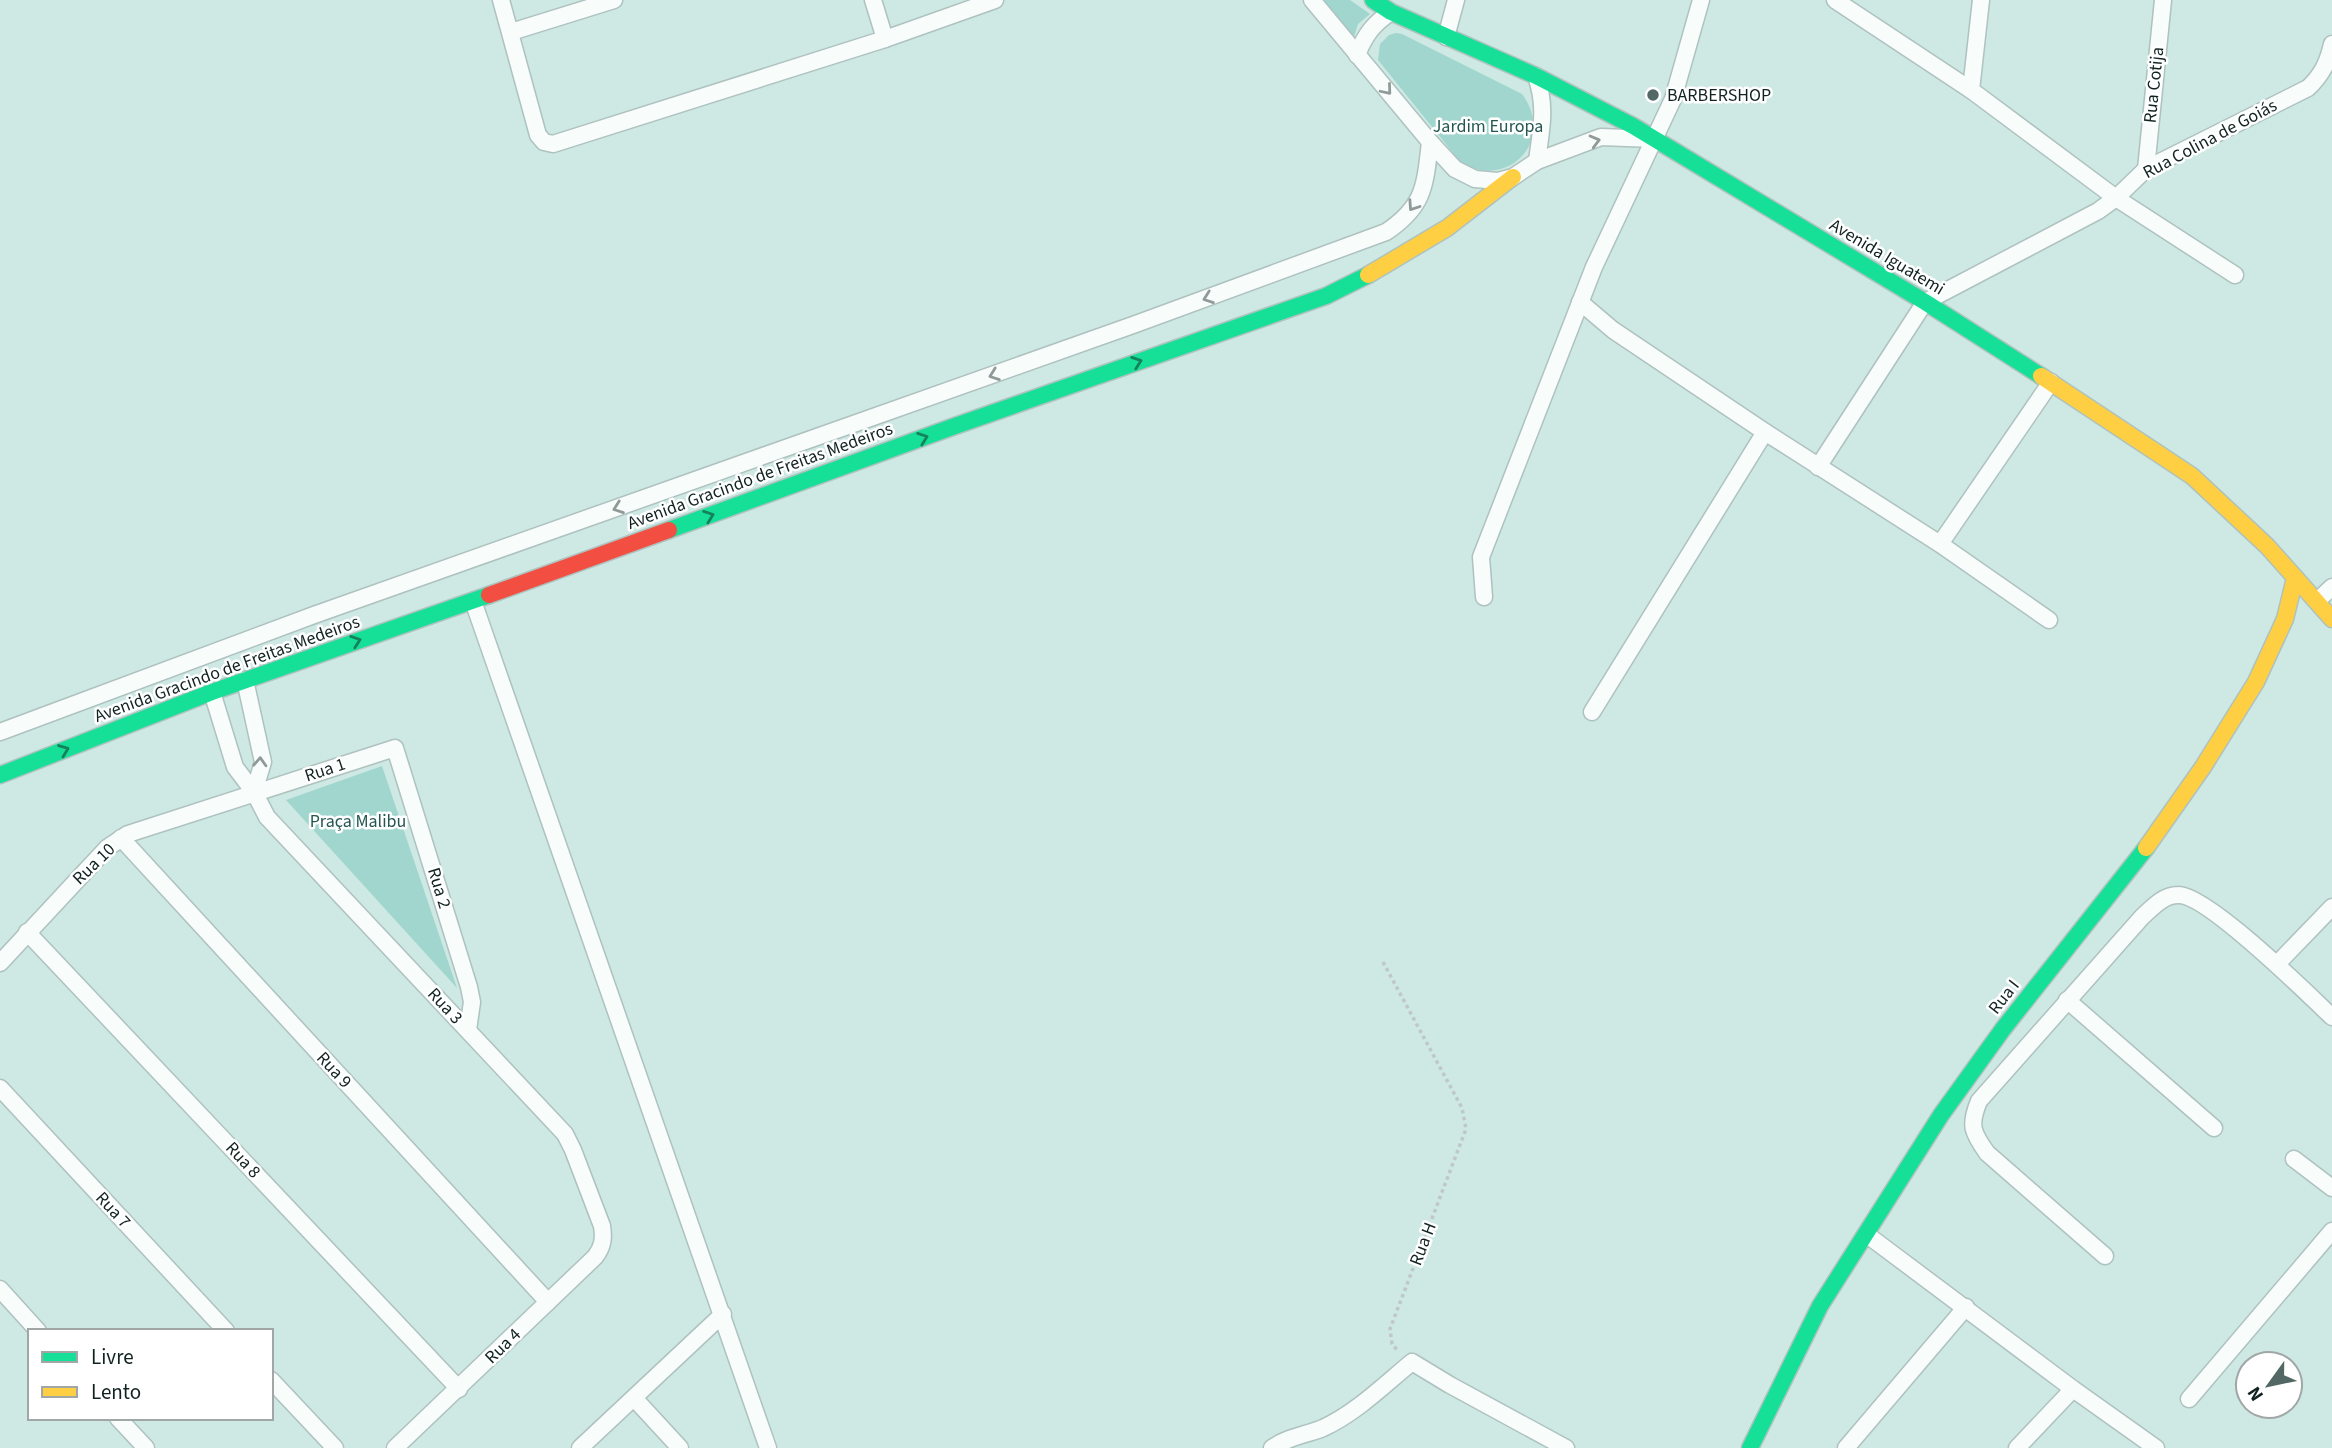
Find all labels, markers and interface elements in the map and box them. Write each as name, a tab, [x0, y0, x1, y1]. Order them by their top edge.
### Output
street label: Rua Cotija	[2138, 46, 2170, 124]
one-way arrow	[1379, 82, 1391, 95]
place label: BARBERSHOP	[1667, 83, 1771, 108]
marker: BARBERSHOP	[1645, 87, 1661, 103]
street label: Rua Colina de Goiás	[2138, 93, 2282, 185]
park label: Jardim Europa	[1433, 114, 1543, 139]
one-way arrow	[1588, 135, 1600, 149]
one-way arrow	[1409, 198, 1421, 211]
street label: Avenida Iguatemi	[1825, 213, 1949, 301]
one-way arrow	[1203, 290, 1215, 304]
one-way arrow	[1131, 356, 1143, 370]
one-way arrow	[989, 367, 1001, 381]
street label: Avenida Gracindo de Freitas Medeiros	[624, 416, 896, 536]
one-way arrow	[916, 432, 928, 446]
one-way arrow	[613, 500, 625, 514]
one-way arrow	[702, 510, 714, 524]
street label: Avenida Gracindo de Freitas Medeiros	[91, 609, 363, 729]
one-way arrow	[349, 635, 361, 649]
one-way arrow	[57, 744, 69, 758]
street label: Rua 1	[301, 752, 349, 788]
one-way arrow	[253, 756, 268, 767]
park label: Praça Malibu	[310, 809, 406, 834]
street label: Rua 10	[67, 837, 121, 891]
street label: Rua 2	[421, 864, 457, 912]
street label: Rua I	[1983, 975, 2025, 1019]
street label: Rua 3	[422, 982, 468, 1030]
street label: Rua 9	[311, 1046, 357, 1094]
street label: Rua 8	[220, 1136, 266, 1184]
street label: Rua 7	[90, 1186, 136, 1234]
street label: Rua H	[1403, 1219, 1443, 1269]
street label: Rua 4	[479, 1323, 527, 1369]
legend	[28, 1329, 273, 1420]
text: Livre	[91, 1342, 134, 1372]
north arrow	[2234, 1350, 2304, 1420]
text: Lento	[91, 1377, 141, 1407]
text: N	[2241, 1381, 2271, 1406]

